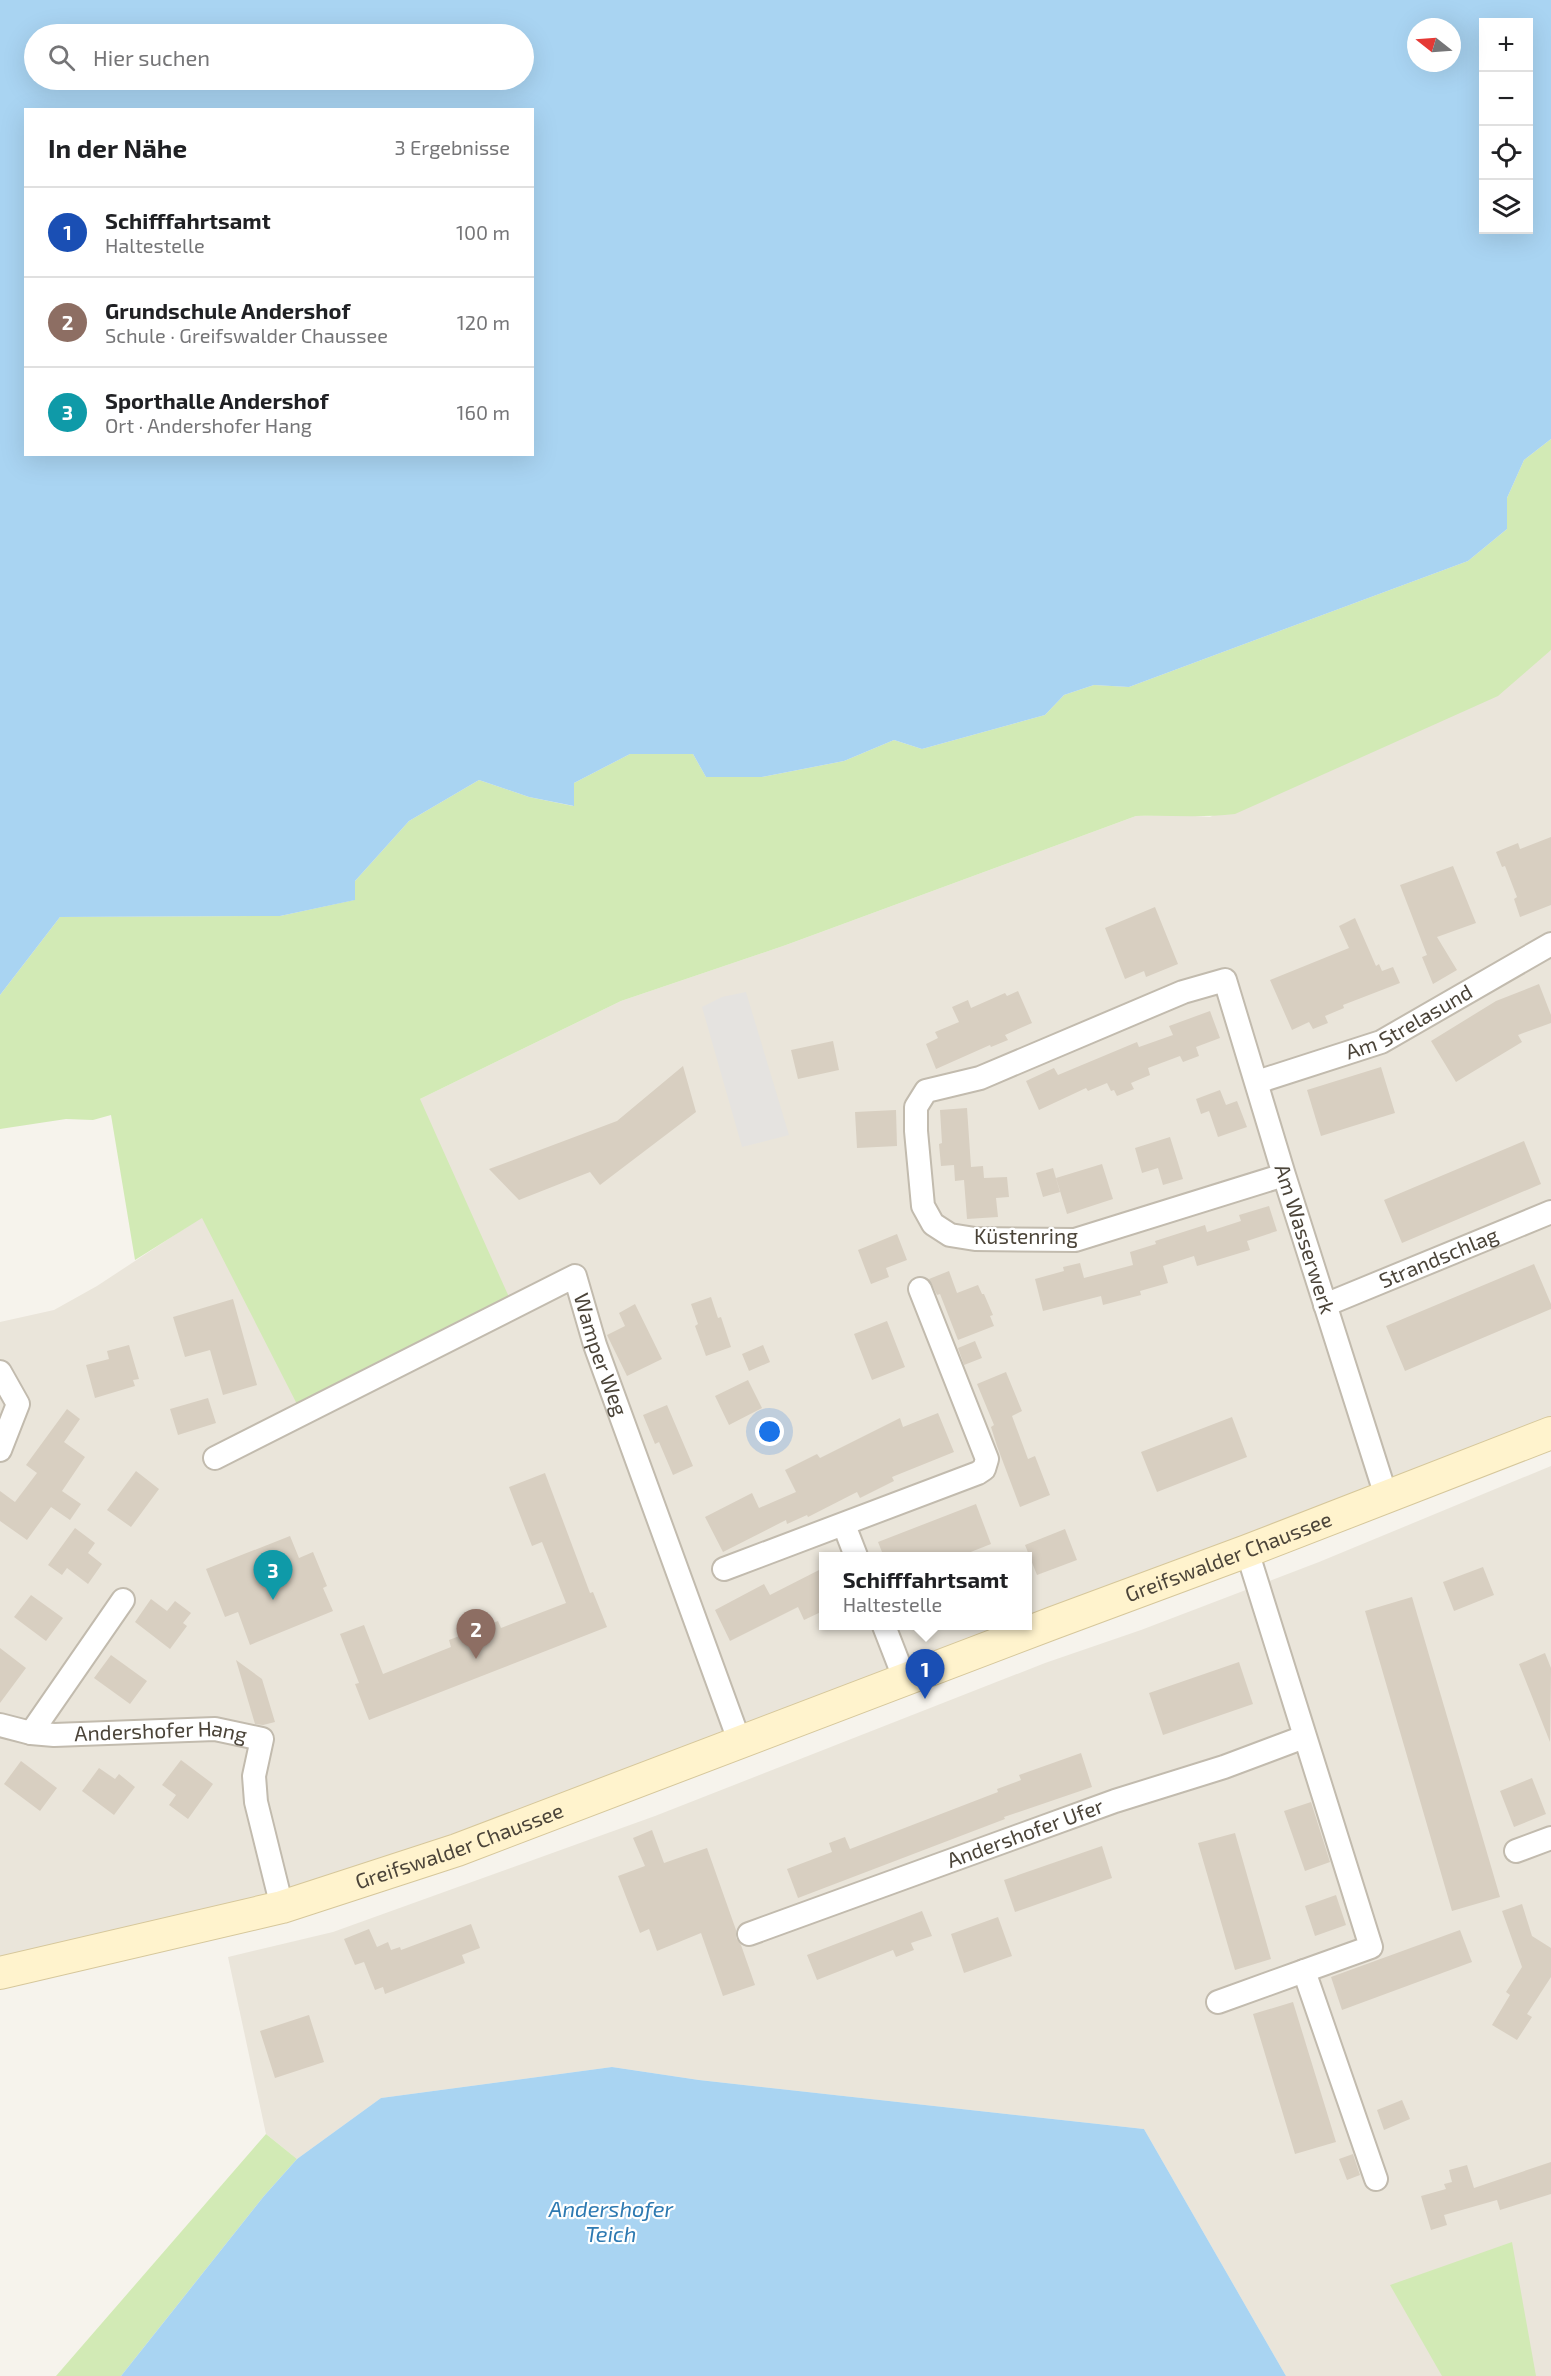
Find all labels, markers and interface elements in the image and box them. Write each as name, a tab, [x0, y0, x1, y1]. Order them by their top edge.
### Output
north arrow	[1407, 18, 1461, 72]
map controls	[1479, 18, 1533, 234]
button: +	[1479, 18, 1533, 72]
search box	[24, 24, 534, 90]
icon: search	[45, 41, 78, 74]
text: Hier suchen	[93, 44, 210, 70]
button: −	[1479, 72, 1533, 126]
button: locate	[1479, 126, 1533, 180]
text: In der Nähe	[48, 132, 187, 163]
text: 3 Ergebnisse	[394, 135, 510, 159]
button: layers	[1479, 180, 1533, 234]
text: Schifffahrtsamt	[105, 207, 271, 233]
text: 1	[63, 220, 72, 244]
text: 100 m	[456, 220, 510, 244]
text: Haltestelle	[105, 233, 205, 257]
text: Grundschule Andershof	[105, 297, 350, 323]
text: 2	[62, 310, 73, 334]
text: 120 m	[457, 310, 510, 334]
text: Schule · Greifswalder Chaussee	[105, 323, 388, 347]
text: Sporthalle Andershof	[105, 387, 329, 413]
text: 3	[62, 400, 73, 424]
text: 160 m	[457, 400, 510, 424]
text: Ort · Andershofer Hang	[105, 413, 312, 437]
street label: Am Strelasund	[1342, 978, 1476, 1064]
street label: Am Wasserwerk	[1270, 1161, 1341, 1317]
street label: Strandschlag	[1375, 1221, 1502, 1292]
street label: Küstenring	[974, 1223, 1078, 1248]
street label: Wamper Weg	[570, 1290, 634, 1419]
your location	[755, 1417, 784, 1446]
street label: Greifswalder Chaussee	[1121, 1505, 1335, 1606]
pin: 3	[254, 1550, 292, 1600]
popup	[819, 1552, 1032, 1630]
text: Schifffahrtsamt	[843, 1566, 1008, 1592]
text: Haltestelle	[843, 1592, 942, 1616]
pin: 2	[456, 1610, 496, 1659]
pin: 1	[906, 1650, 944, 1699]
street label: Andershofer Hang	[74, 1715, 250, 1747]
street label: Andershofer Ufer	[943, 1792, 1107, 1872]
street label: Greifswalder Chaussee	[352, 1797, 566, 1893]
water label: Andershofer Teich	[548, 2195, 674, 2246]

